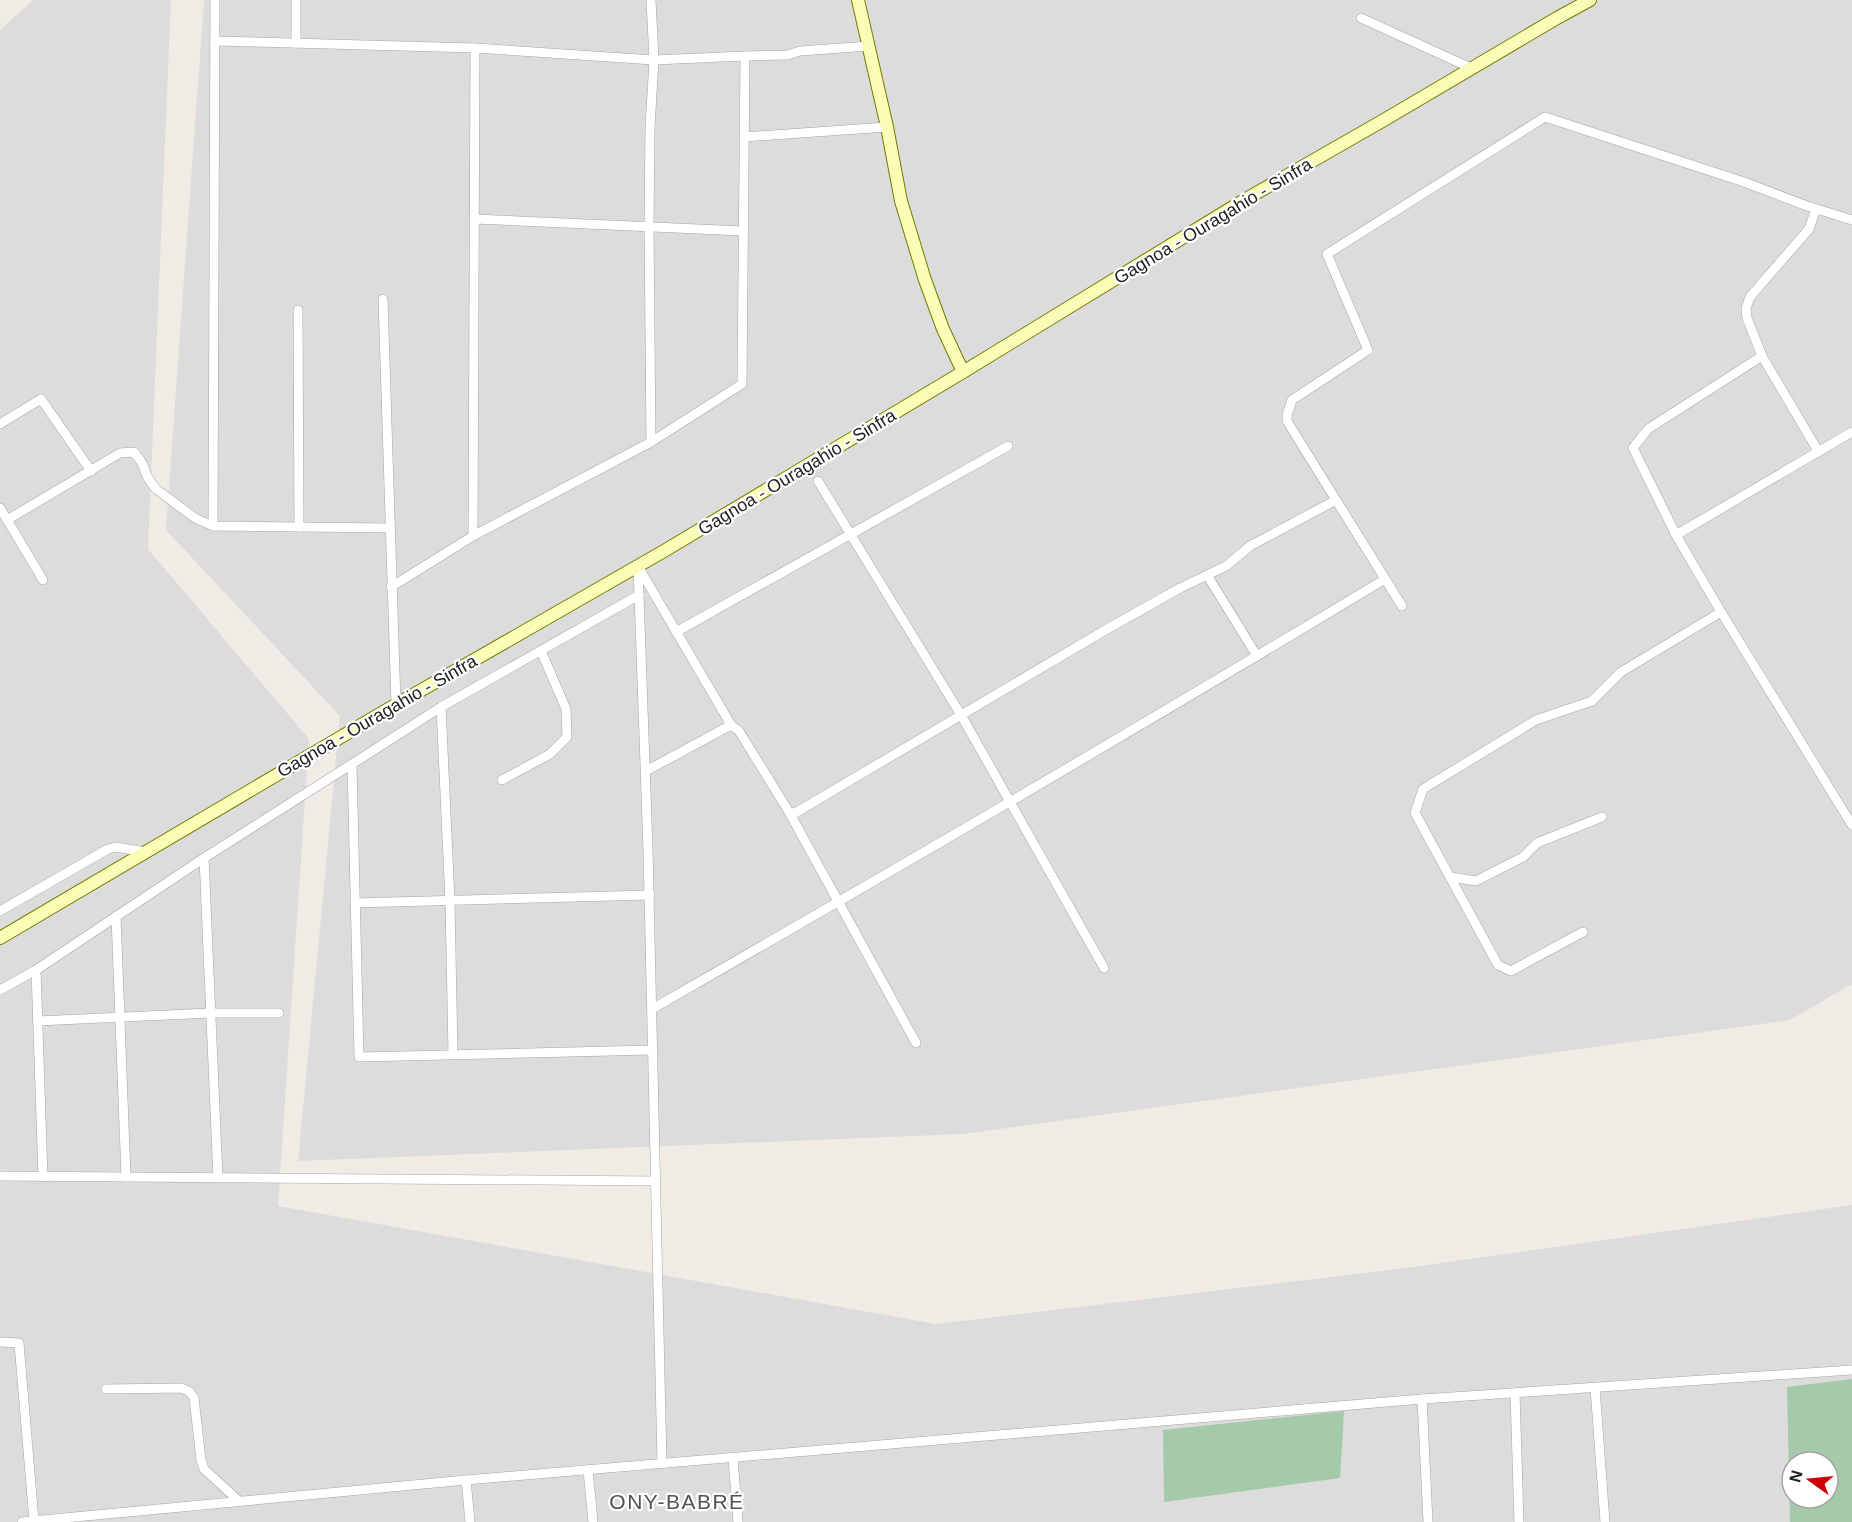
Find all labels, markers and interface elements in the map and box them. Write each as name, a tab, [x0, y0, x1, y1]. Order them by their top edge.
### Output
street label: Gagnoa - Ouragahio - Sinfra	[1111, 153, 1316, 288]
street label: Gagnoa - Ouragahio - Sinfra	[695, 404, 900, 539]
street label: Gagnoa - Ouragahio - Sinfra	[274, 650, 481, 781]
north arrow	[1780, 1450, 1840, 1510]
text: N	[1786, 1468, 1806, 1484]
district label: ONY-BABRÉ	[609, 1490, 745, 1513]

